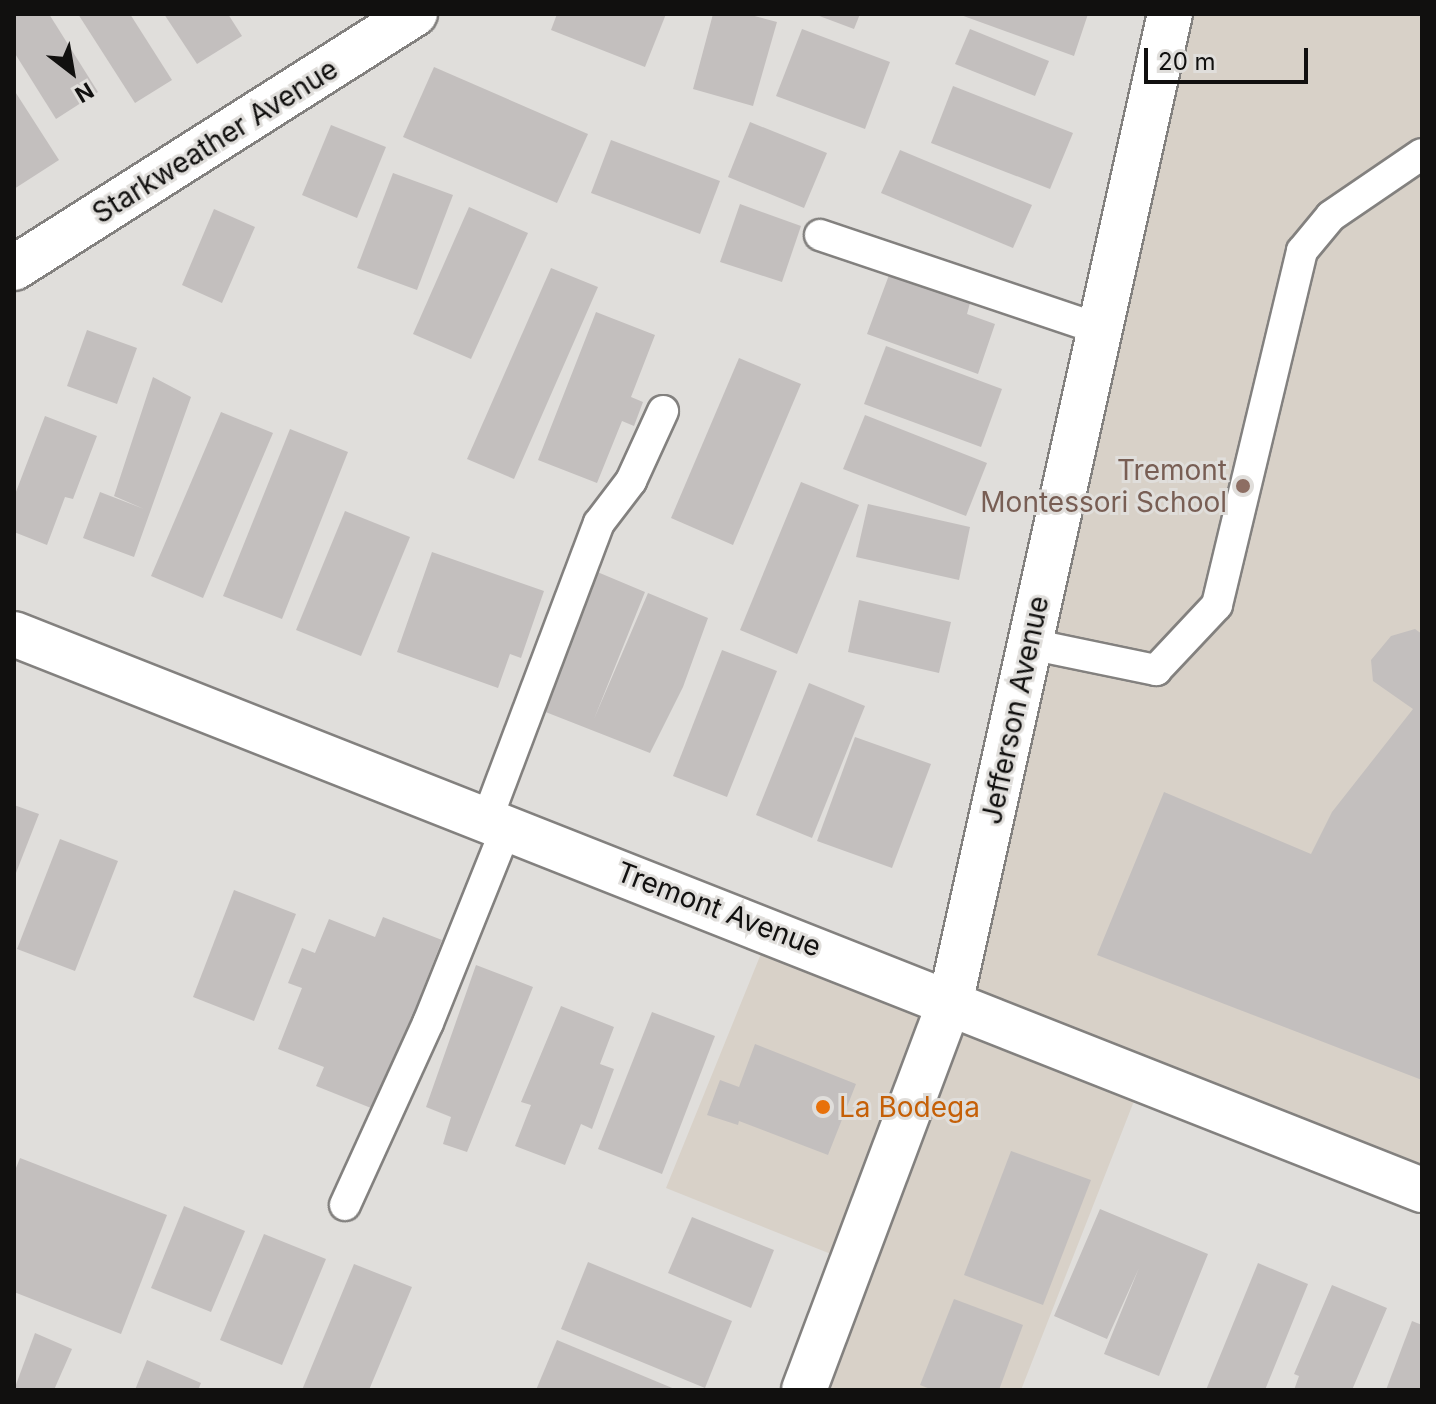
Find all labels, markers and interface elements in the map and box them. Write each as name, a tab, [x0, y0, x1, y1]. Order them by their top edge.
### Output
north arrow	[32, 32, 112, 112]
scale bar	[1148, 32, 1312, 82]
text: 20 m	[1158, 47, 1216, 76]
street label: Starkweather Avenue	[86, 52, 344, 230]
text: N	[70, 77, 98, 108]
place label: Tremont Montessori School	[980, 453, 1227, 519]
marker: Tremont Montessori School	[1234, 477, 1252, 495]
street label: Jefferson Avenue	[974, 593, 1056, 827]
street label: Tremont Avenue	[612, 855, 826, 963]
place label: La Bodega	[839, 1090, 980, 1124]
marker: La Bodega	[814, 1098, 832, 1116]

